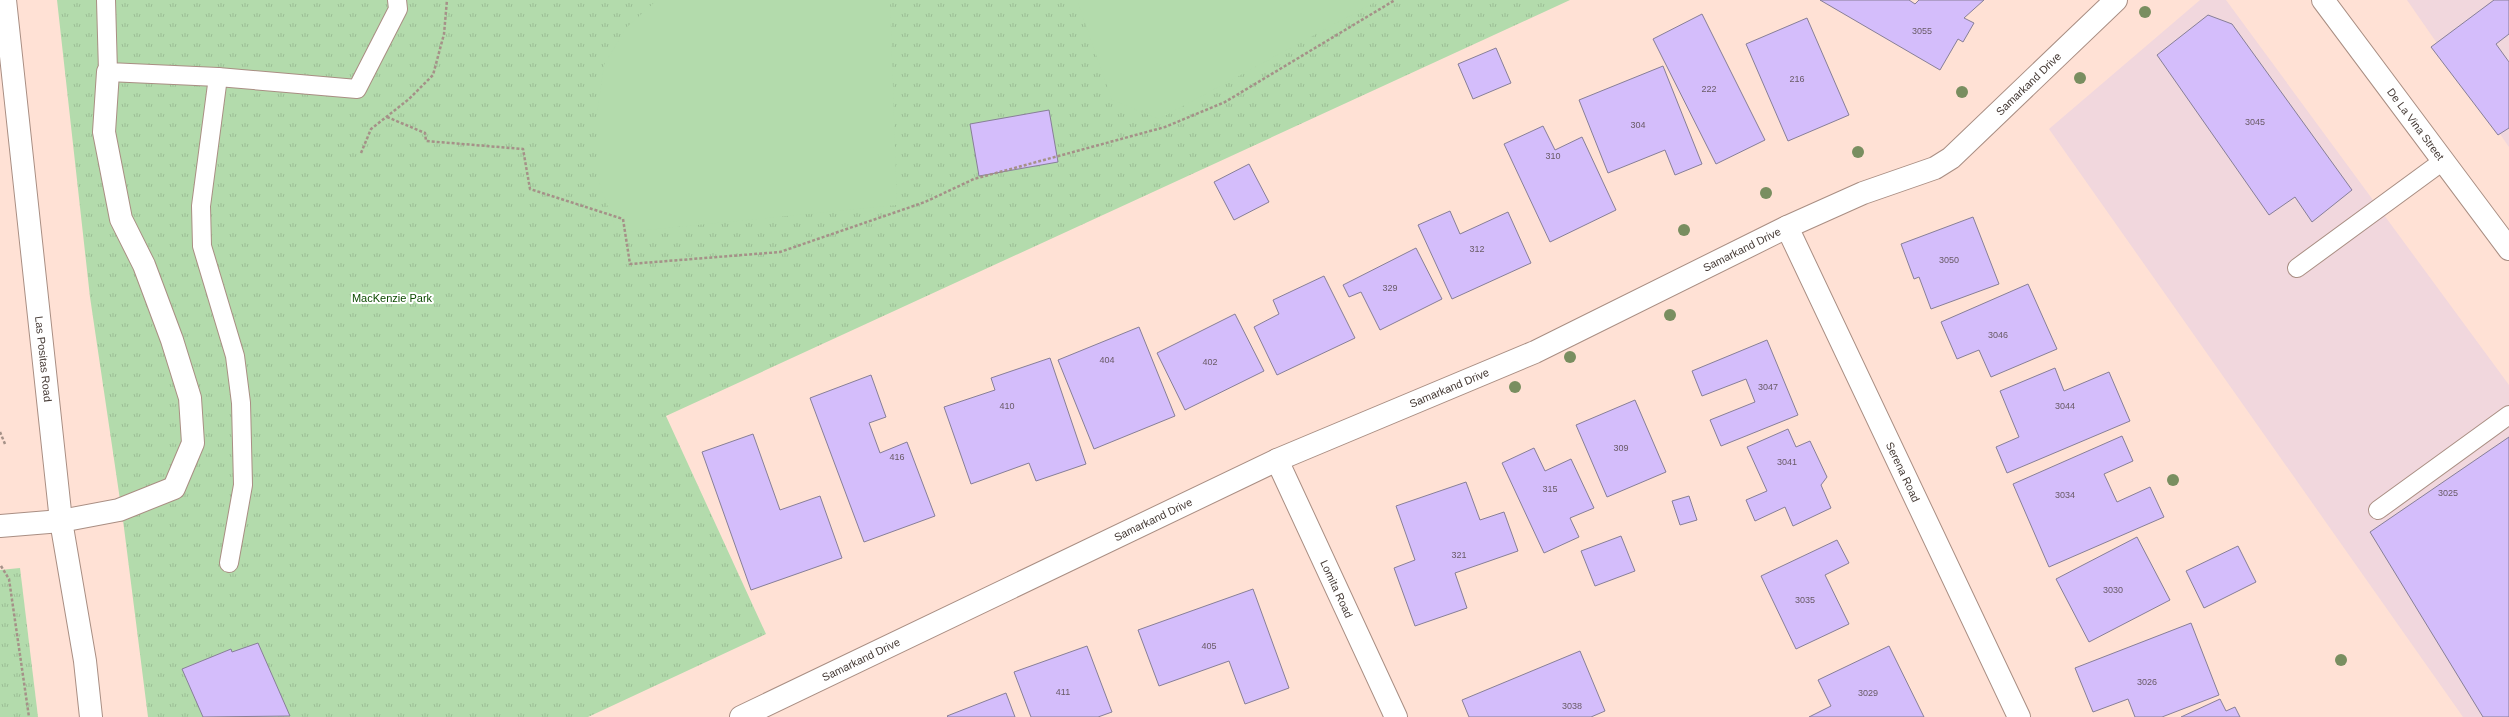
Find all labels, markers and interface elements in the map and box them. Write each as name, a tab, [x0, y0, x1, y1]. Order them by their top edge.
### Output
house number: 3055	[1912, 26, 1932, 36]
street label: Samarkand Drive	[1994, 50, 2063, 118]
house number: 216	[1789, 74, 1805, 84]
house number: 222	[1701, 84, 1717, 94]
street label: De La Vina Street	[2385, 86, 2447, 163]
house number: 3045	[2245, 117, 2265, 127]
house number: 304	[1630, 120, 1646, 130]
house number: 310	[1545, 151, 1561, 161]
street label: Samarkand Drive	[1701, 225, 1783, 274]
house number: 312	[1469, 244, 1485, 254]
house number: 3050	[1939, 255, 1959, 265]
house number: 329	[1382, 283, 1398, 293]
park label: MacKenzie Park	[352, 292, 433, 304]
street label: Las Positas Road	[33, 315, 54, 402]
house number: 3046	[1988, 330, 2008, 340]
house number: 404	[1099, 355, 1115, 365]
house number: 402	[1202, 357, 1218, 367]
street label: Samarkand Drive	[1408, 366, 1491, 410]
house number: 3047	[1758, 382, 1778, 392]
house number: 410	[999, 401, 1015, 411]
house number: 3044	[2055, 401, 2075, 411]
street label: Serena Road	[1884, 440, 1922, 504]
house number: 309	[1613, 443, 1629, 453]
house number: 416	[889, 452, 905, 462]
house number: 3041	[1777, 457, 1797, 467]
house number: 315	[1542, 484, 1558, 494]
house number: 3025	[2438, 488, 2458, 498]
house number: 3034	[2055, 490, 2075, 500]
street label: Samarkand Drive	[1112, 496, 1194, 543]
house number: 321	[1451, 550, 1467, 560]
street label: Lomita Road	[1318, 558, 1355, 620]
house number: 3030	[2103, 585, 2123, 595]
house number: 3035	[1795, 595, 1815, 605]
street label: Samarkand Drive	[820, 636, 902, 683]
house number: 405	[1201, 641, 1217, 651]
house number: 3026	[2137, 677, 2157, 687]
house number: 411	[1056, 687, 1070, 697]
house number: 3029	[1858, 688, 1878, 698]
house number: 3038	[1562, 701, 1582, 711]

